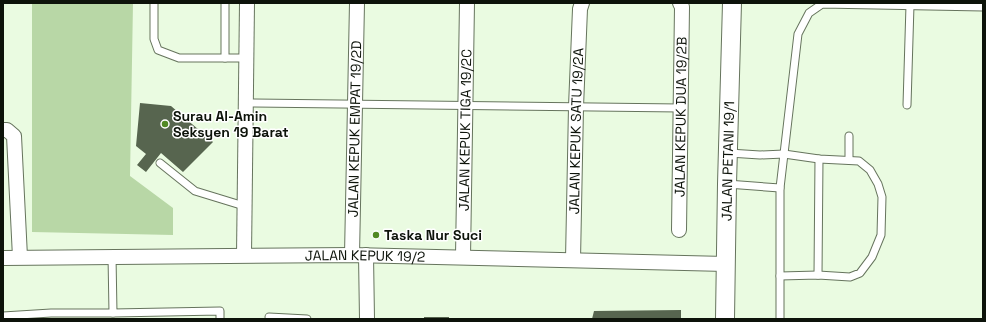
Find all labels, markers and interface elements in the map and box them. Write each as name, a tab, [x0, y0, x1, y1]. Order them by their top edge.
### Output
street label: JALAN KEPUK DUA 19/2B	[670, 37, 691, 197]
street label: JALAN KEPUK EMPAT 19/2D	[344, 41, 365, 218]
street label: JALAN KEPUK SATU 19/2A	[565, 47, 587, 215]
street label: JALAN KEPUK TIGA 19/2C	[455, 49, 475, 211]
street label: JALAN PETANI 19/1	[717, 101, 738, 221]
place label: Surau Al-Amin Seksyen 19 Barat	[173, 107, 289, 141]
marker: Surau Al-Amin Seksyen 19 Barat	[160, 119, 170, 129]
place label: Taska Nur Suci	[384, 226, 482, 244]
marker: Taska Nur Suci	[371, 230, 381, 240]
street label: JALAN KEPUK 19/2	[305, 246, 425, 266]

